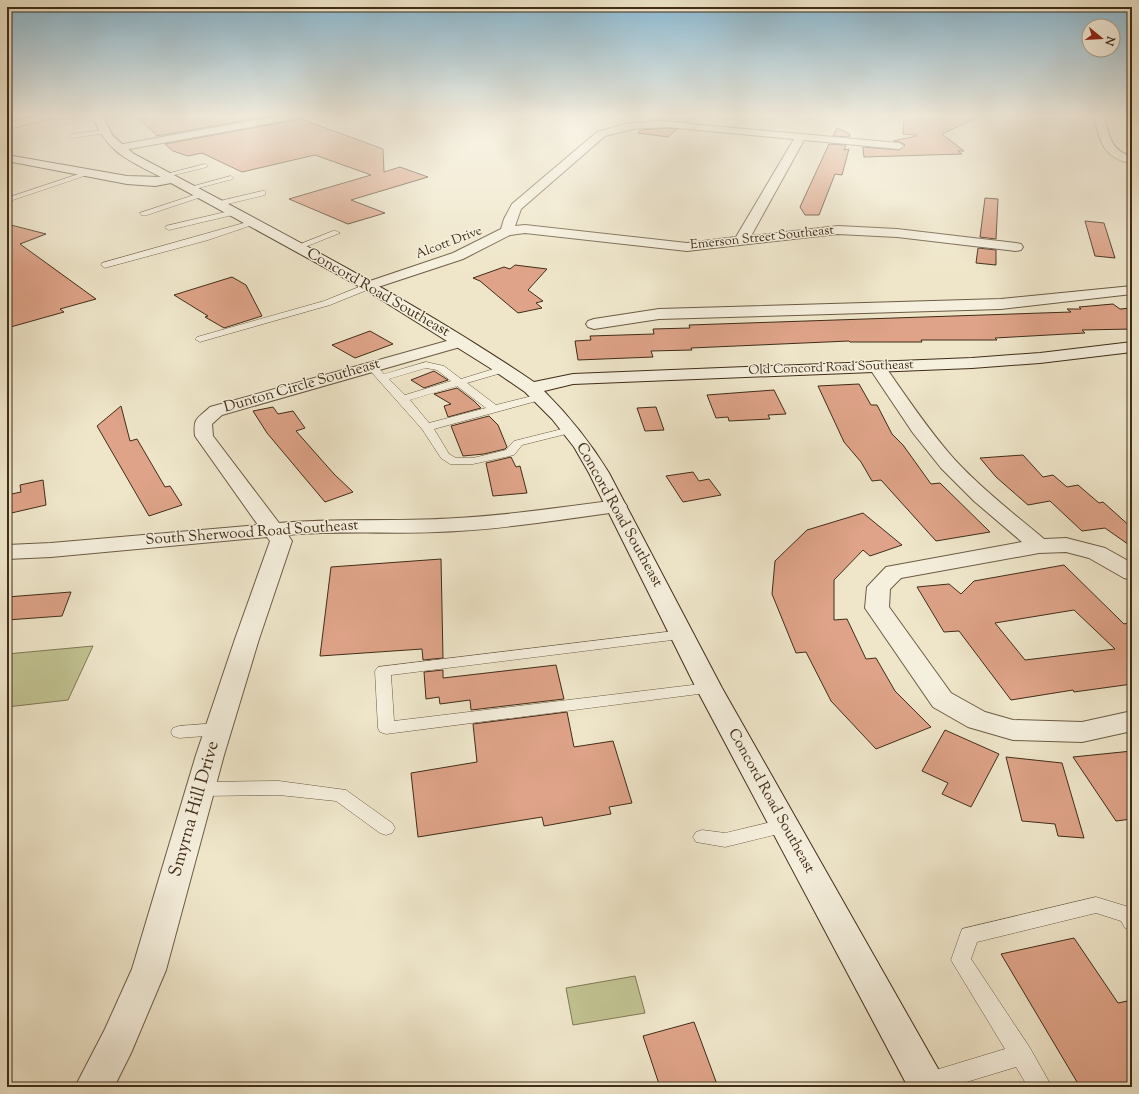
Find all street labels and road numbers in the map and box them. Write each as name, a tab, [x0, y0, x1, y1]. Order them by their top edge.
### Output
street label: Emerson Street Southeast	[689, 221, 835, 254]
street label: Alcott Drive	[413, 222, 485, 264]
street label: Concord Road Southeast	[302, 243, 454, 343]
street label: Dunton Circle Southeast	[221, 354, 383, 418]
street label: Old Concord Road Southeast	[748, 356, 914, 380]
street label: Concord Road Southeast	[570, 439, 668, 591]
street label: South Sherwood Road Southeast	[145, 515, 359, 551]
street label: Concord Road Southeast	[722, 725, 820, 877]
street label: Smyrna Hill Drive	[163, 738, 227, 880]

